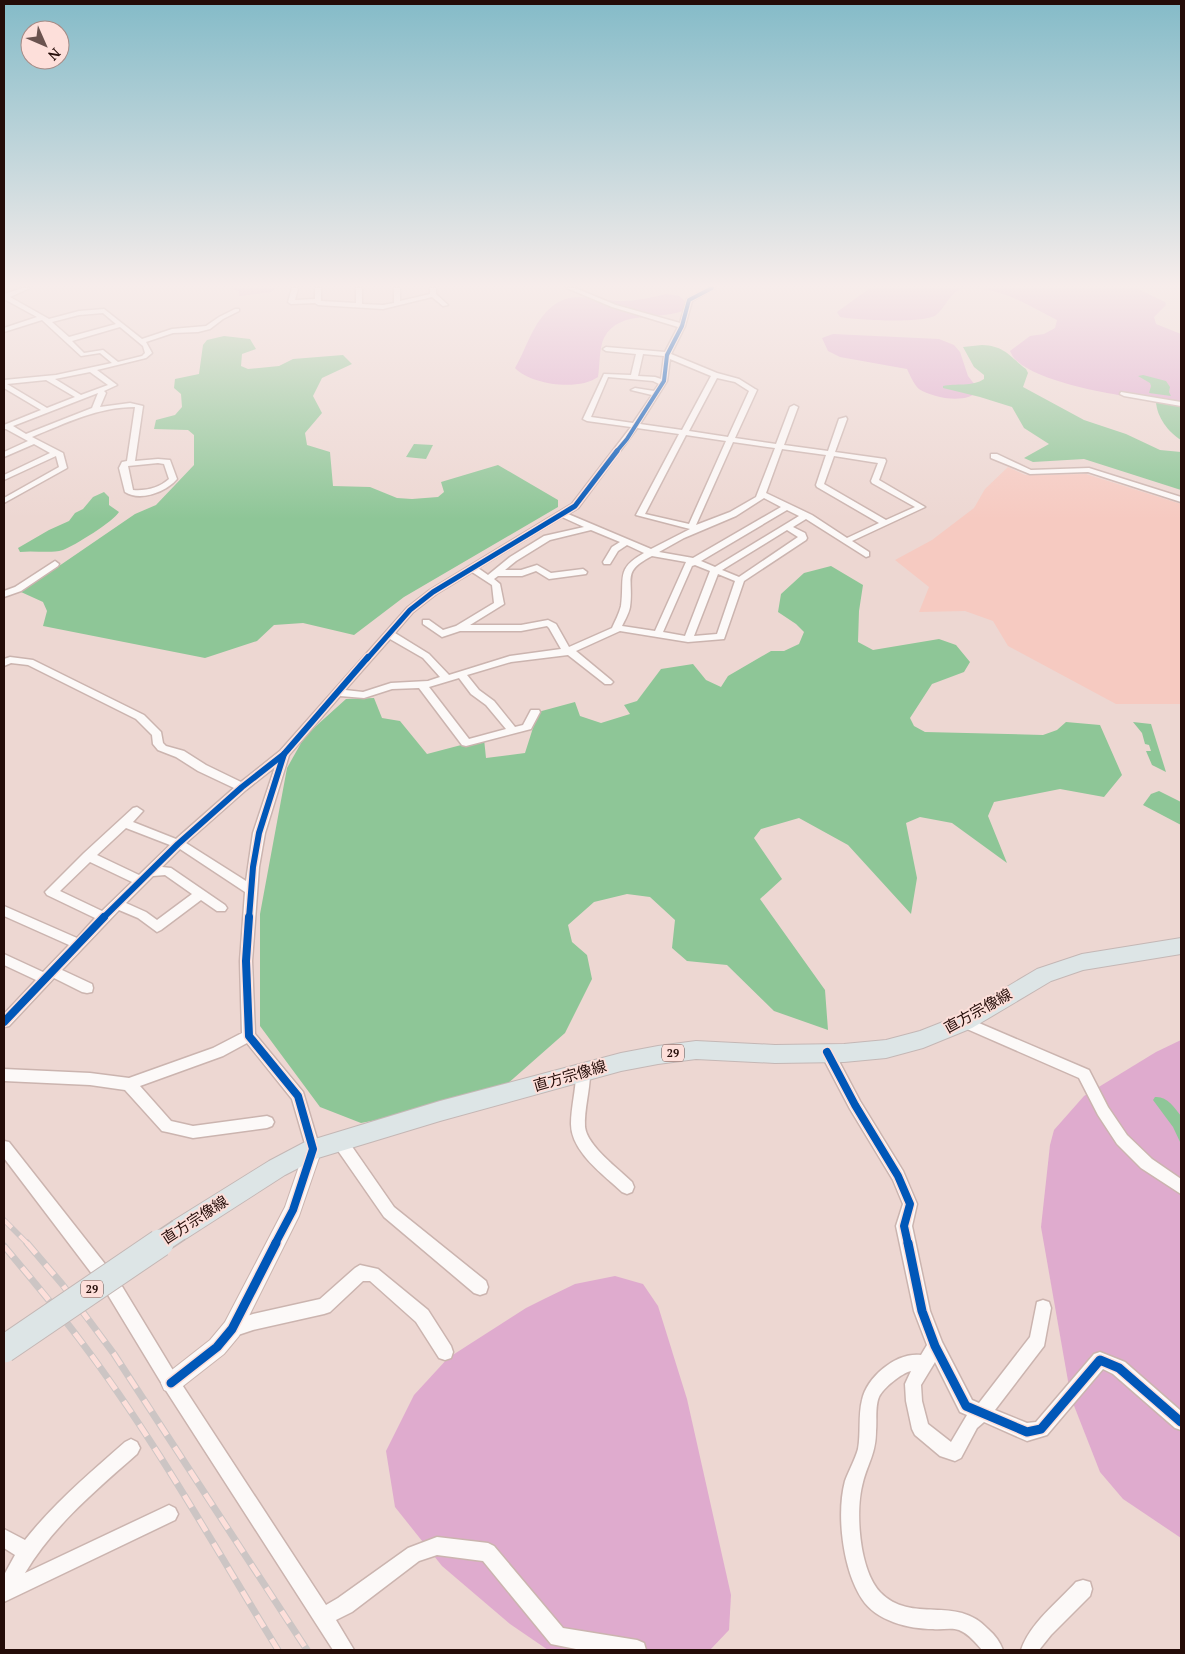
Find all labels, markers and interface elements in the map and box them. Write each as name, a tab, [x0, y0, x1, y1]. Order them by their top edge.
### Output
north arrow	[20, 20, 70, 70]
text: N	[44, 44, 65, 65]
street label: 直方宗像線	[940, 983, 1015, 1037]
road number: 29	[662, 1044, 684, 1062]
street label: 直方宗像線	[531, 1055, 609, 1095]
street label: 直方宗像線	[158, 1190, 231, 1248]
road number: 29	[81, 1280, 103, 1298]

